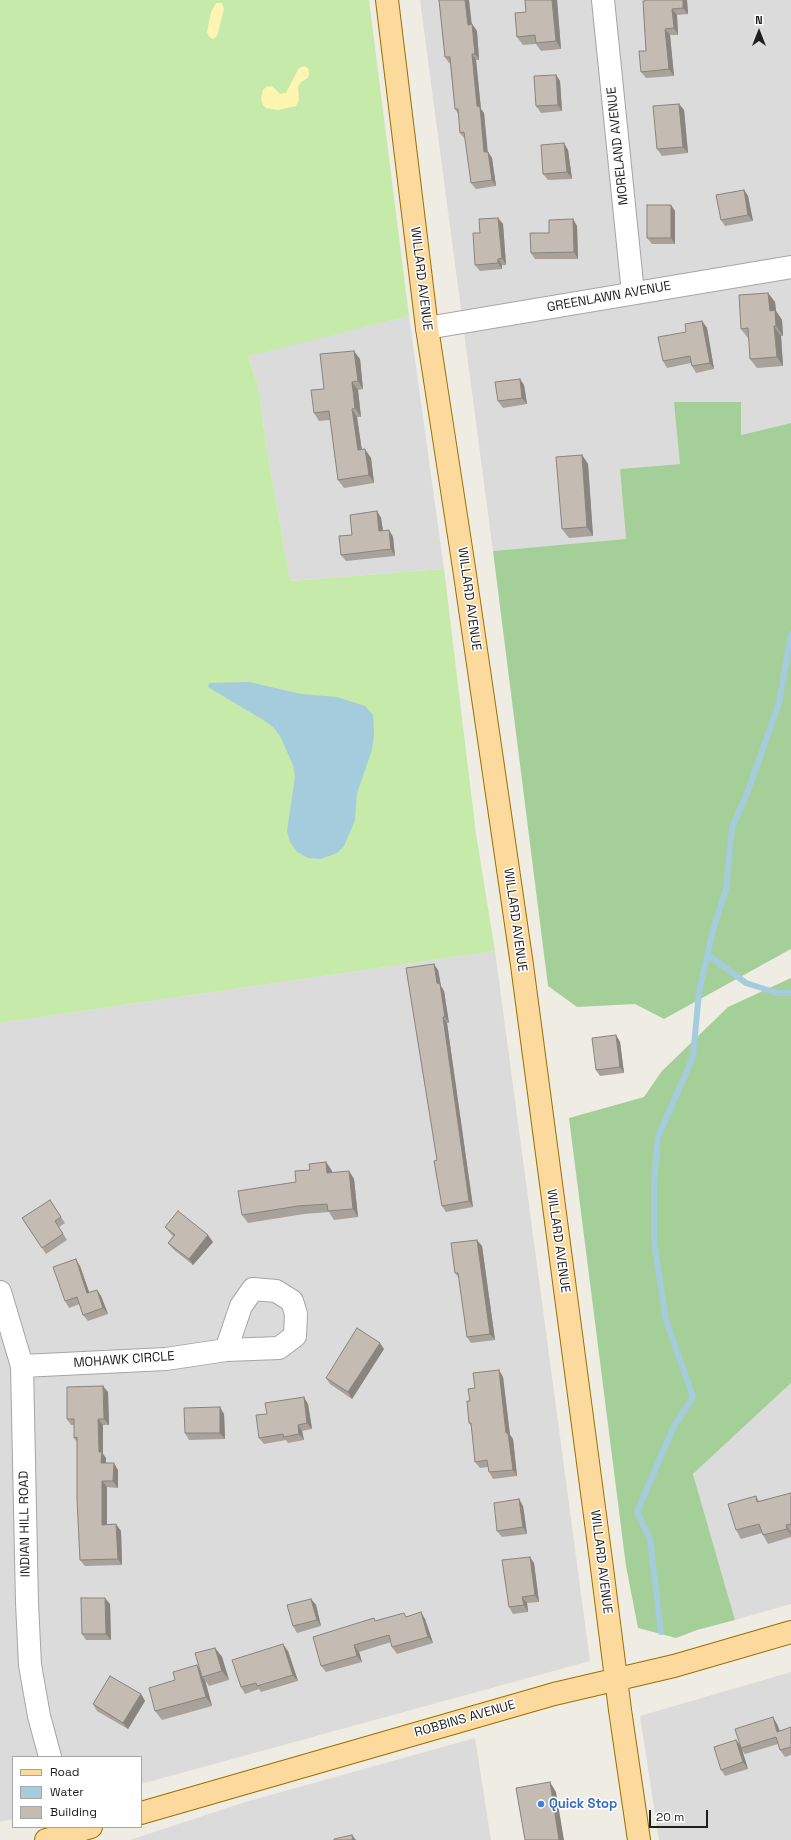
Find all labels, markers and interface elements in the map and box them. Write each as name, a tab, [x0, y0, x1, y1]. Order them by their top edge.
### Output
north arrow	[739, 12, 779, 52]
text: N	[755, 13, 763, 27]
street label: MORELAND AVENUE	[604, 86, 632, 206]
street label: WILLARD AVENUE	[407, 226, 435, 332]
street label: GREENLAWN AVENUE	[546, 278, 672, 316]
street label: WILLARD AVENUE	[454, 546, 484, 652]
street label: WILLARD AVENUE	[500, 867, 530, 973]
street label: WILLARD AVENUE	[543, 1188, 573, 1294]
street label: MOHAWK CIRCLE	[73, 1349, 175, 1371]
street label: INDIAN HILL ROAD	[16, 1471, 34, 1577]
street label: WILLARD AVENUE	[587, 1509, 615, 1615]
street label: ROBBINS AVENUE	[413, 1697, 517, 1741]
legend	[12, 1756, 142, 1828]
text: Road	[50, 1764, 79, 1780]
text: Water	[50, 1784, 84, 1800]
place label: Quick Stop	[549, 1796, 617, 1812]
marker: Quick Stop	[536, 1799, 546, 1809]
scale bar	[651, 1802, 710, 1828]
text: Building	[50, 1804, 97, 1820]
text: 20 m	[656, 1809, 684, 1825]

